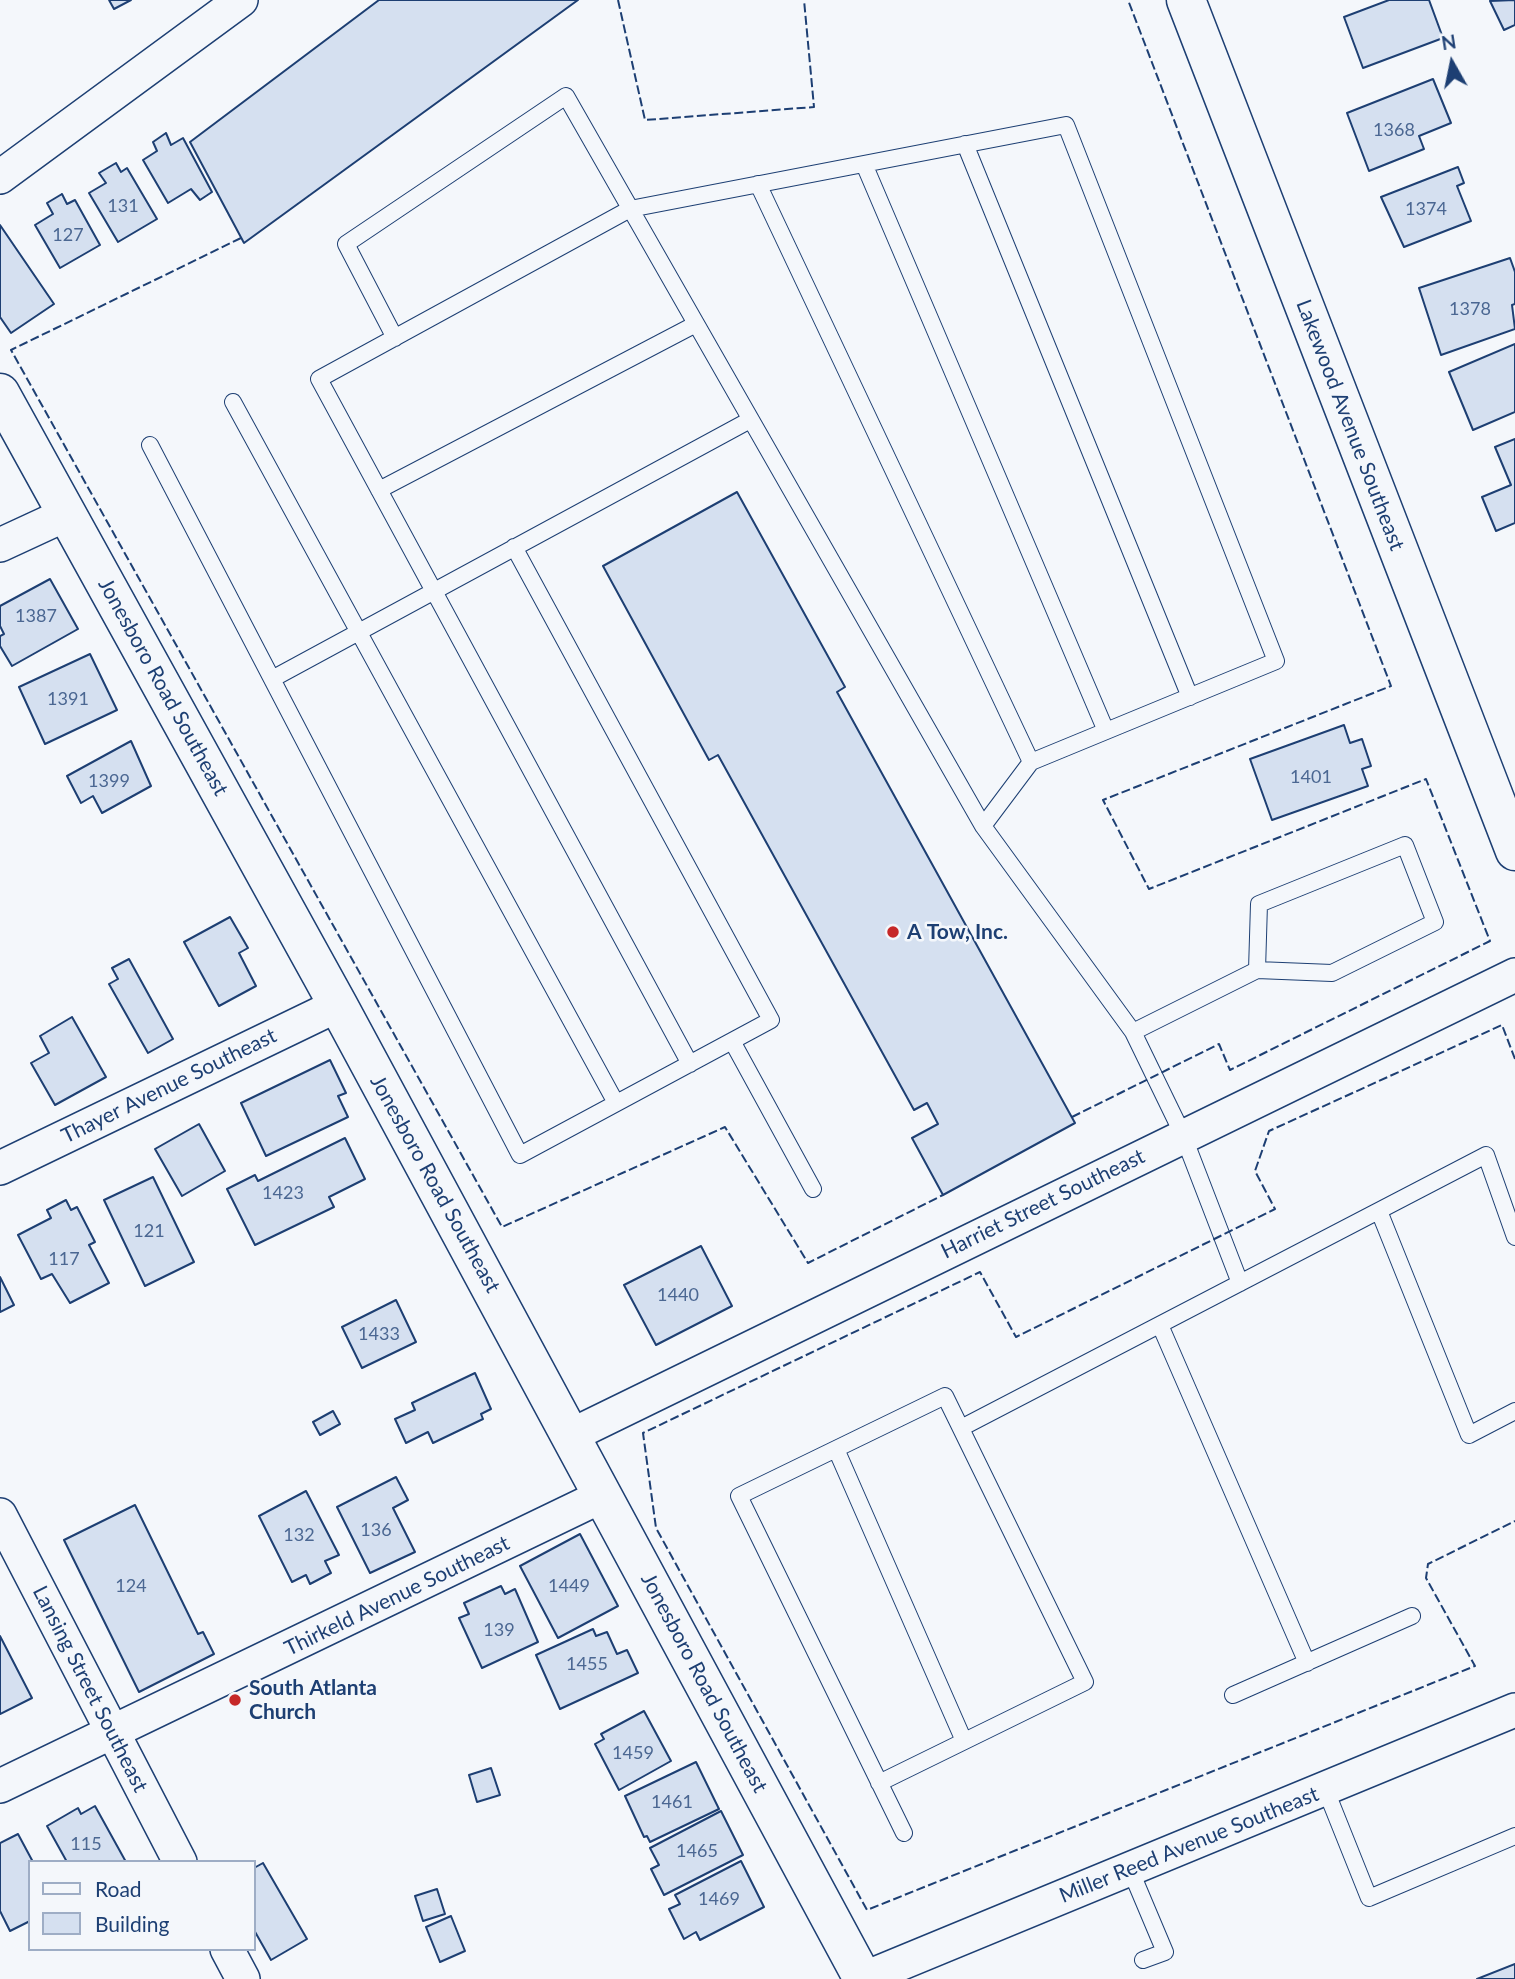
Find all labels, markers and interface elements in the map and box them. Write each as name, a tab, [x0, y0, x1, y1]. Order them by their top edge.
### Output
north arrow	[1417, 28, 1487, 98]
text: N	[1440, 29, 1458, 54]
house number: 1368	[1373, 119, 1415, 141]
house number: 131	[107, 195, 139, 217]
house number: 1374	[1405, 198, 1447, 220]
house number: 127	[52, 224, 84, 246]
street label: Lakewood Avenue Southeast	[1290, 296, 1410, 554]
house number: 1378	[1449, 298, 1491, 320]
street label: Jonesboro Road Southeast	[93, 574, 233, 800]
house number: 1387	[15, 605, 57, 627]
house number: 1391	[47, 688, 89, 710]
house number: 1401	[1290, 766, 1332, 788]
house number: 1399	[88, 770, 130, 792]
place label: A Tow, Inc.	[907, 919, 1008, 945]
marker: A Tow, Inc.	[885, 924, 901, 940]
street label: Thayer Avenue Southeast	[57, 1023, 281, 1149]
street label: Jonesboro Road Southeast	[365, 1071, 505, 1297]
street label: Harriet Street Southeast	[937, 1144, 1149, 1264]
house number: 1423	[262, 1182, 304, 1204]
house number: 121	[133, 1220, 165, 1242]
house number: 117	[48, 1248, 80, 1270]
house number: 1440	[657, 1284, 699, 1306]
house number: 1433	[358, 1323, 400, 1345]
house number: 136	[360, 1519, 392, 1541]
house number: 132	[283, 1524, 315, 1546]
street label: Thirkeld Avenue Southeast	[280, 1531, 514, 1661]
street label: Jonesboro Road Southeast	[635, 1569, 773, 1797]
house number: 124	[115, 1575, 147, 1597]
house number: 1449	[548, 1575, 590, 1597]
street label: Lansing Street Southeast	[27, 1582, 153, 1796]
house number: 139	[483, 1619, 515, 1641]
house number: 1455	[566, 1653, 608, 1675]
place label: South Atlanta Church	[249, 1675, 377, 1725]
marker: South Atlanta Church	[227, 1692, 243, 1708]
house number: 1459	[612, 1742, 654, 1764]
street label: Miller Reed Avenue Southeast	[1056, 1781, 1322, 1909]
house number: 1461	[651, 1791, 693, 1813]
house number: 115	[70, 1833, 102, 1855]
house number: 1465	[676, 1840, 718, 1862]
legend	[28, 1860, 256, 1951]
text: Road	[95, 1876, 142, 1901]
house number: 1469	[698, 1888, 740, 1910]
text: Building	[95, 1911, 170, 1936]

